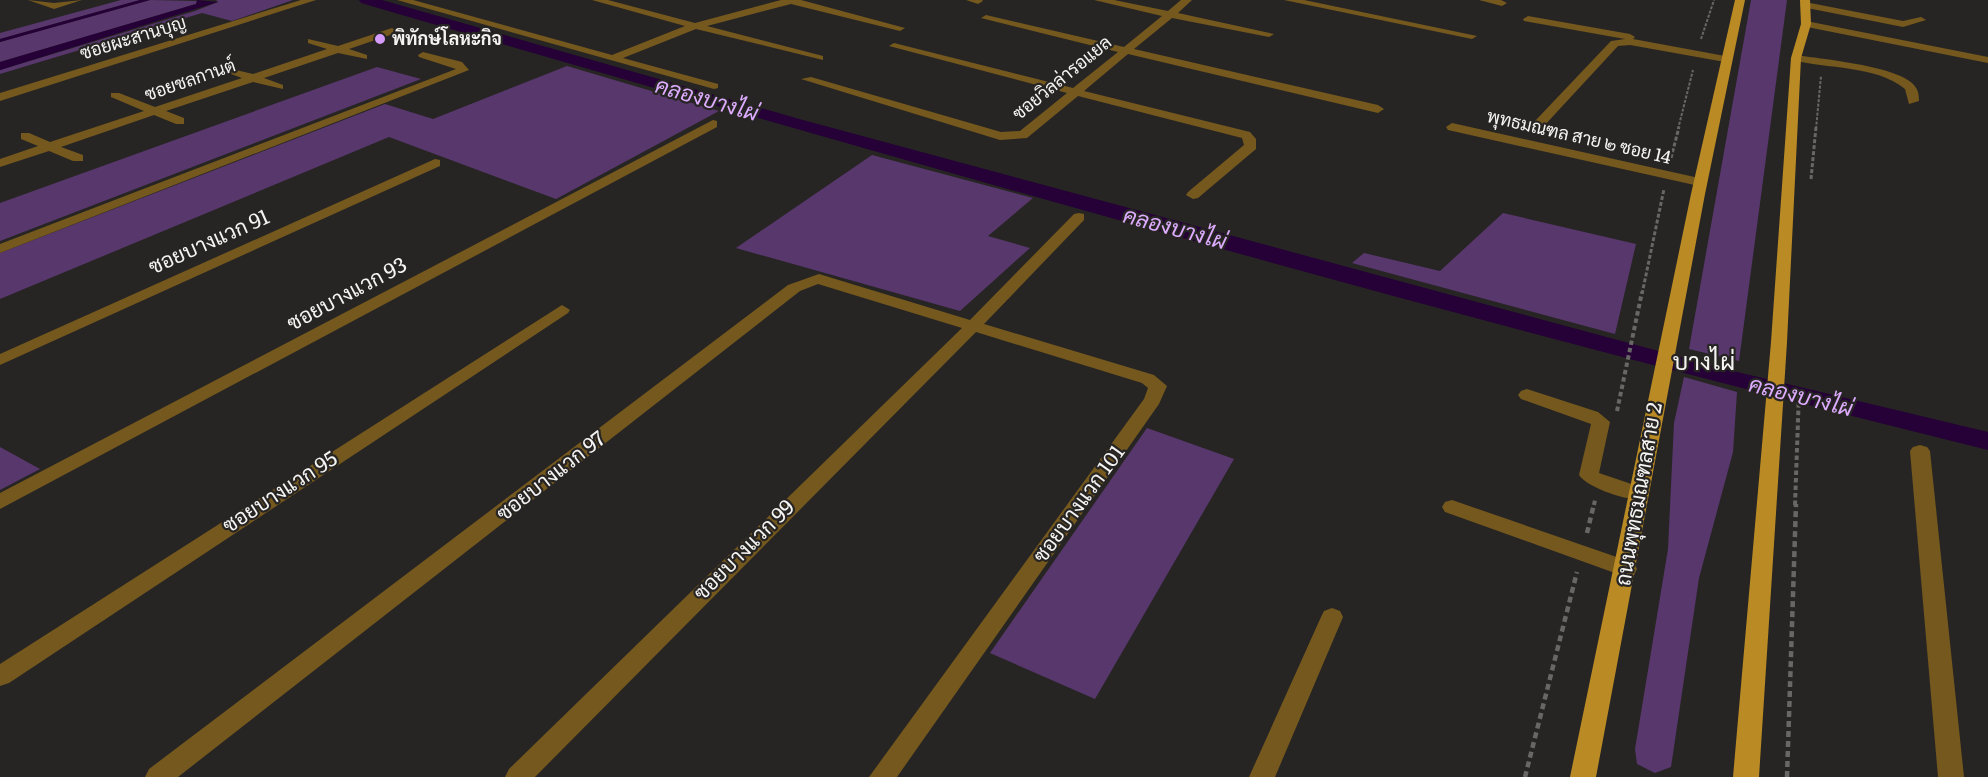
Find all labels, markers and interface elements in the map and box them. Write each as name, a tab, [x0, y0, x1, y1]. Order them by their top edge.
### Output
street label: ซอยผะสานบุญ	[76, 8, 189, 66]
place label: พิทักษ์โลหะกิจ	[392, 24, 502, 51]
street label: ซอยวิลล่ารอแยล	[1005, 28, 1117, 125]
marker: พิทักษ์โลหะกิจ	[373, 32, 387, 46]
street label: ซอยชลกานต์	[140, 50, 239, 107]
water label: คลองบางไผ่	[652, 67, 764, 128]
street label: พุทธมณฑล สาย ๒ ซอย 14	[1485, 101, 1674, 170]
water label: คลองบางไผ่	[1120, 197, 1232, 256]
street label: ซอยบางแวก 91	[143, 199, 274, 280]
street label: ซอยบางแวก 93	[280, 247, 411, 336]
district label: บางไผ่	[1673, 342, 1735, 377]
water label: คลองบางไผ่	[1746, 366, 1858, 424]
street label: ถนนพุทธมณฑลสาย 2	[1605, 399, 1669, 588]
street label: ซอยบางแวก 97	[488, 421, 611, 527]
street label: ซอยบางแวก 101	[1024, 437, 1131, 568]
street label: ซอยบางแวก 95	[215, 441, 342, 539]
street label: ซอยบางแวก 99	[685, 491, 800, 606]

